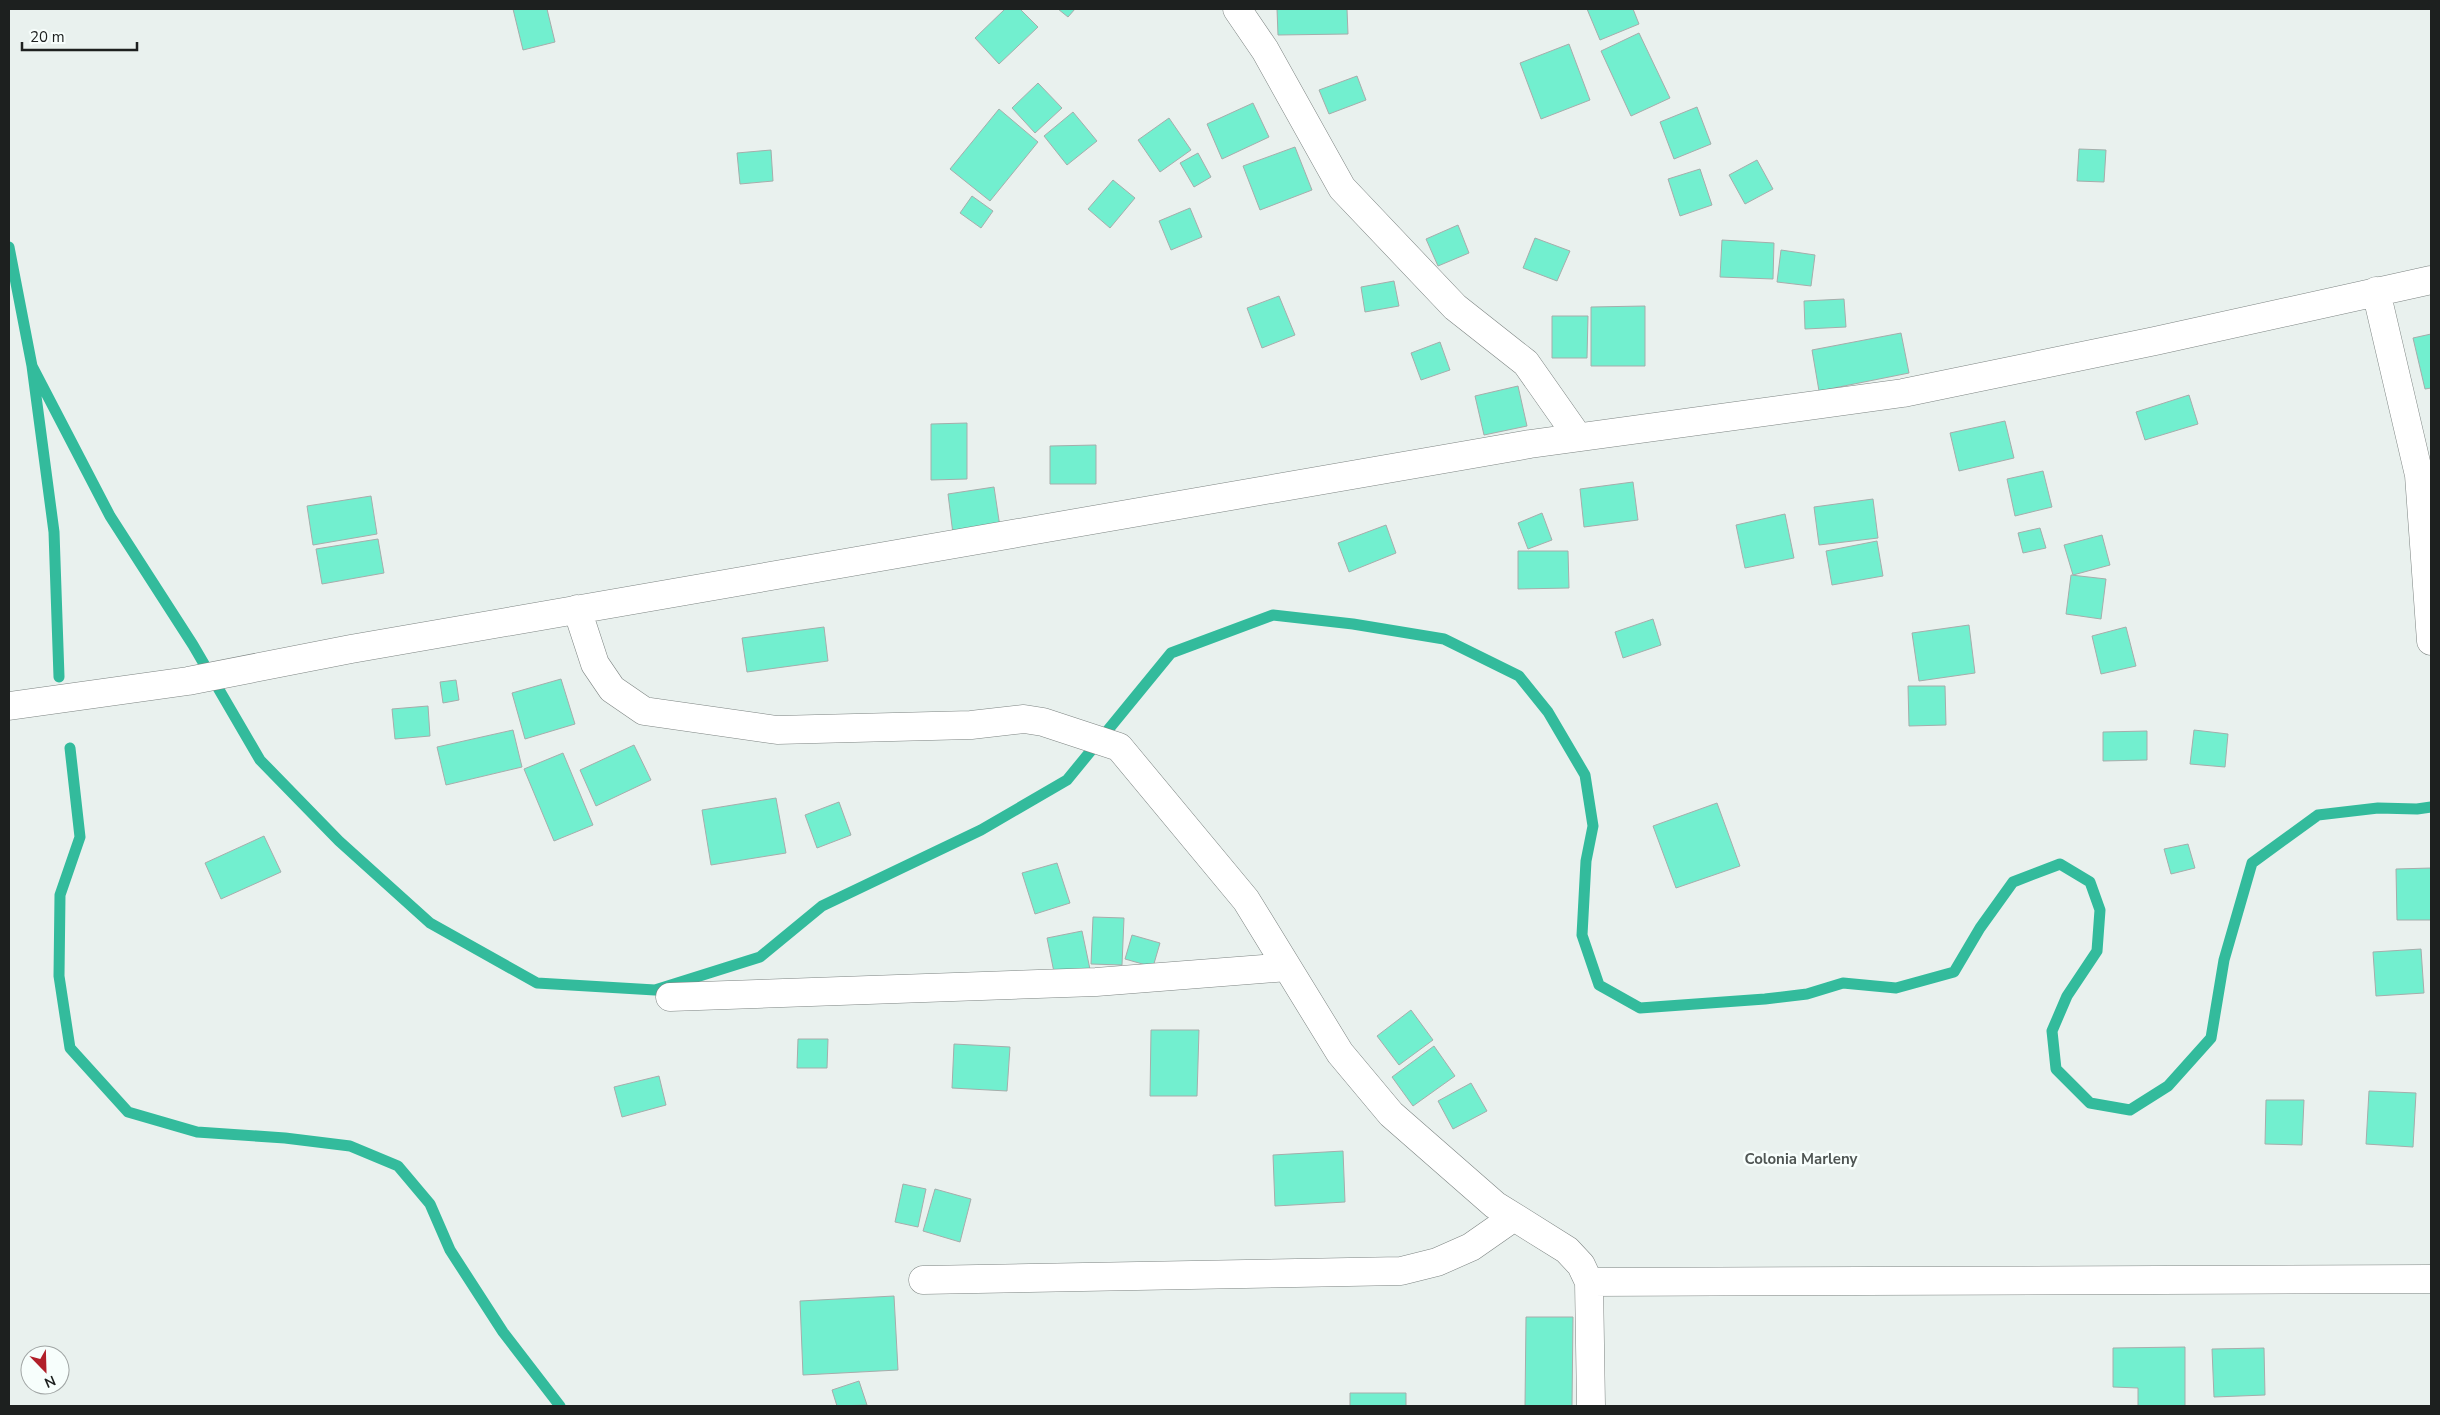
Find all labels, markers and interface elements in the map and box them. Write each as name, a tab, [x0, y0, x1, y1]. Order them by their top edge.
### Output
scale bar	[22, 20, 138, 52]
text: 20 m	[30, 27, 65, 47]
district label: Colonia Marleny	[1744, 1149, 1858, 1169]
north arrow	[20, 1345, 70, 1395]
text: N	[41, 1371, 58, 1392]

